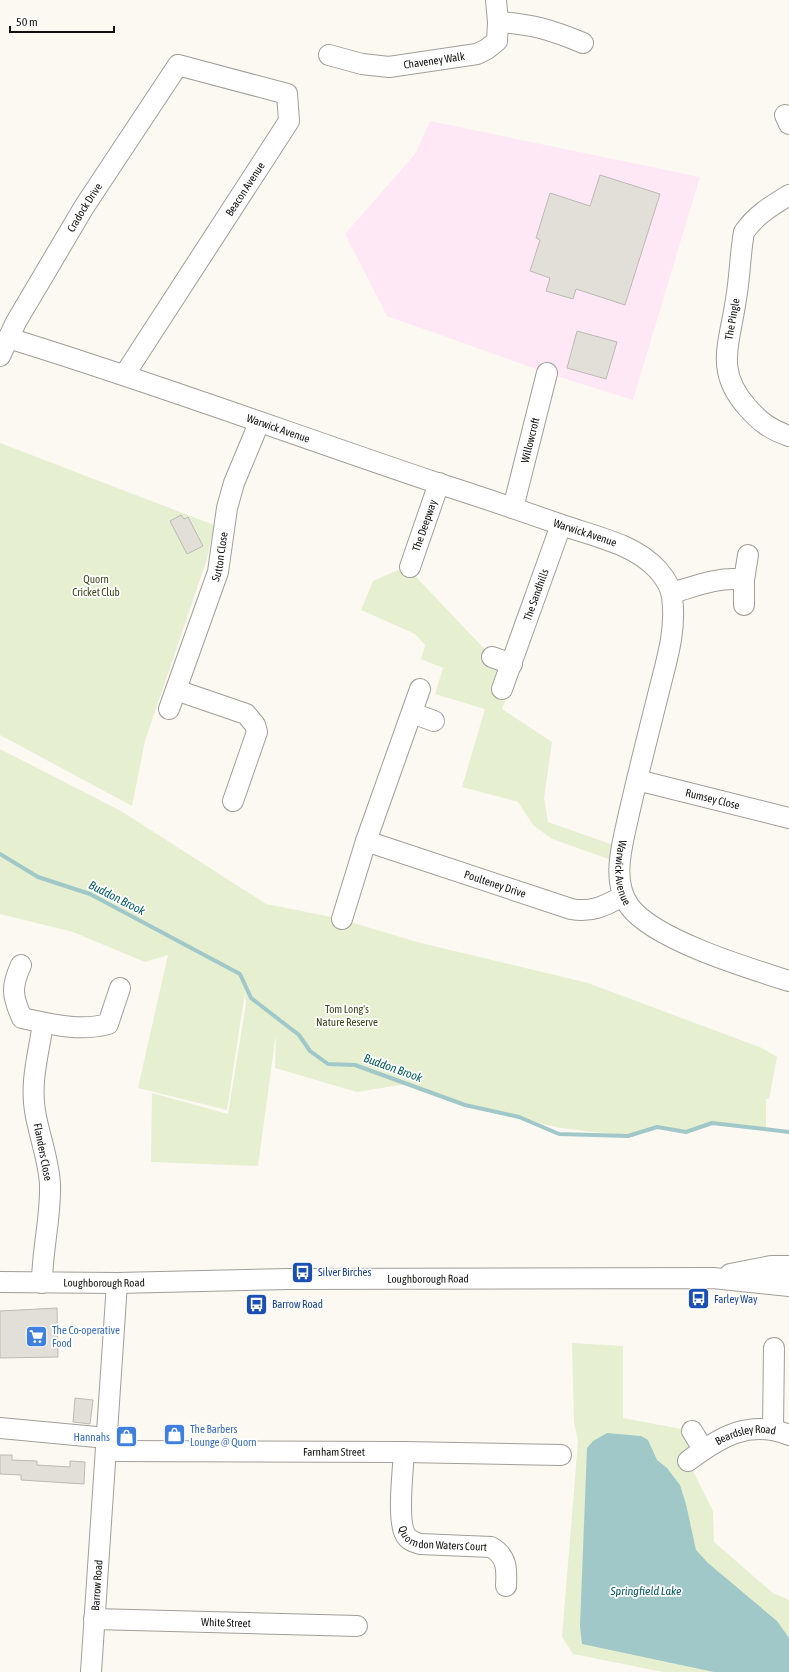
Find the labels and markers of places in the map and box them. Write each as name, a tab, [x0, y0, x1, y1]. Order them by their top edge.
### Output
bus stop icon: Silver Birches	[290, 1259, 316, 1285]
place label: Silver Birches	[318, 1266, 372, 1278]
bus stop icon: Farley Way	[686, 1286, 712, 1312]
bus stop icon: Barrow Road	[243, 1291, 269, 1317]
place label: Farley Way	[714, 1293, 758, 1305]
place label: Barrow Road	[272, 1298, 323, 1310]
supermarket icon: The Co-operative Food	[24, 1323, 50, 1349]
place label: The Co-operative Food	[52, 1324, 120, 1349]
shop icon: The Barbers Lounge @ Quorn	[162, 1422, 188, 1448]
place label: The Barbers Lounge @ Quorn	[190, 1423, 257, 1448]
shop icon: Hannahs	[113, 1424, 139, 1450]
place label: Hannahs	[73, 1431, 110, 1443]

